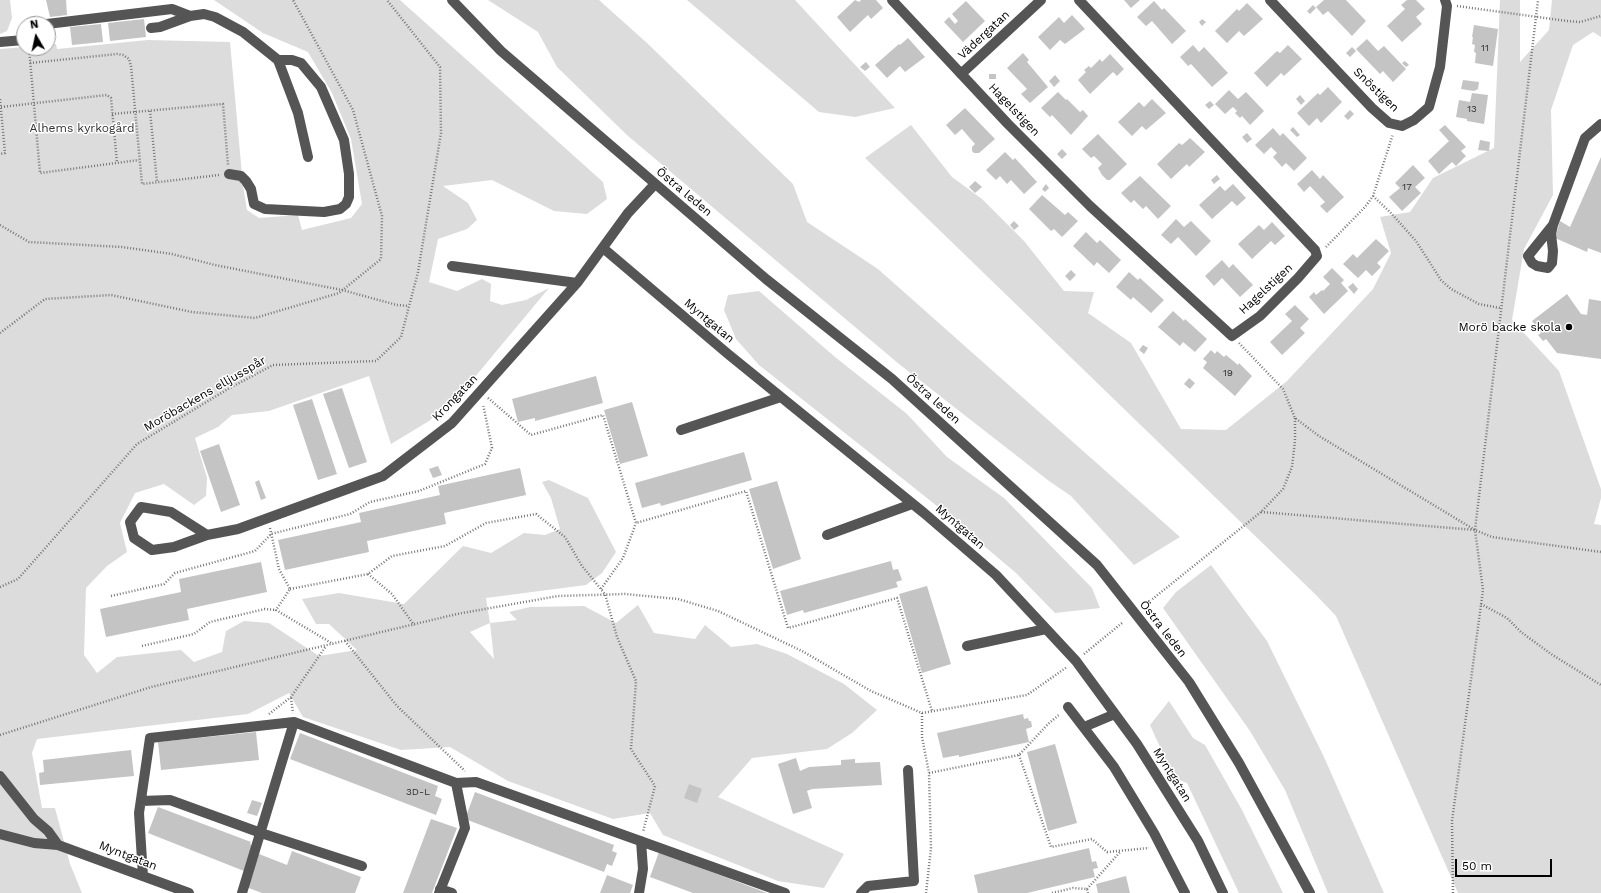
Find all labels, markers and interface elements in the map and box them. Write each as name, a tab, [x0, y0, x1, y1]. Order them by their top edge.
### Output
street label: Vädergatan	[955, 8, 1013, 62]
north arrow	[16, 16, 56, 56]
text: N	[29, 18, 39, 32]
house number: 11	[1481, 42, 1489, 54]
street label: Snöstigen	[1350, 65, 1402, 115]
street label: Hagelstigen	[985, 81, 1043, 139]
house number: 13	[1467, 103, 1477, 115]
park label: Alhems kyrkogård	[30, 121, 134, 135]
street label: Östra leden	[653, 164, 715, 220]
house number: 17	[1402, 181, 1412, 193]
street label: Hagelstigen	[1236, 261, 1296, 317]
street label: Myntgatan	[681, 296, 737, 346]
place label: Morö backe skola	[1458, 320, 1561, 334]
marker: Morö backe skola	[1564, 322, 1574, 332]
street label: Moröbackens elljusspår	[141, 353, 269, 435]
house number: 19	[1223, 367, 1233, 379]
street label: Östra leden	[903, 371, 963, 427]
street label: Krongatan	[429, 372, 481, 424]
street label: Myntgatan	[932, 502, 988, 552]
street label: Östra leden	[1136, 598, 1190, 660]
street label: Myntgatan	[1150, 745, 1194, 805]
house number: 3D-L	[406, 786, 430, 798]
street label: Myntgatan	[97, 838, 159, 874]
scale bar	[1457, 851, 1554, 877]
text: 50 m	[1462, 859, 1492, 873]

